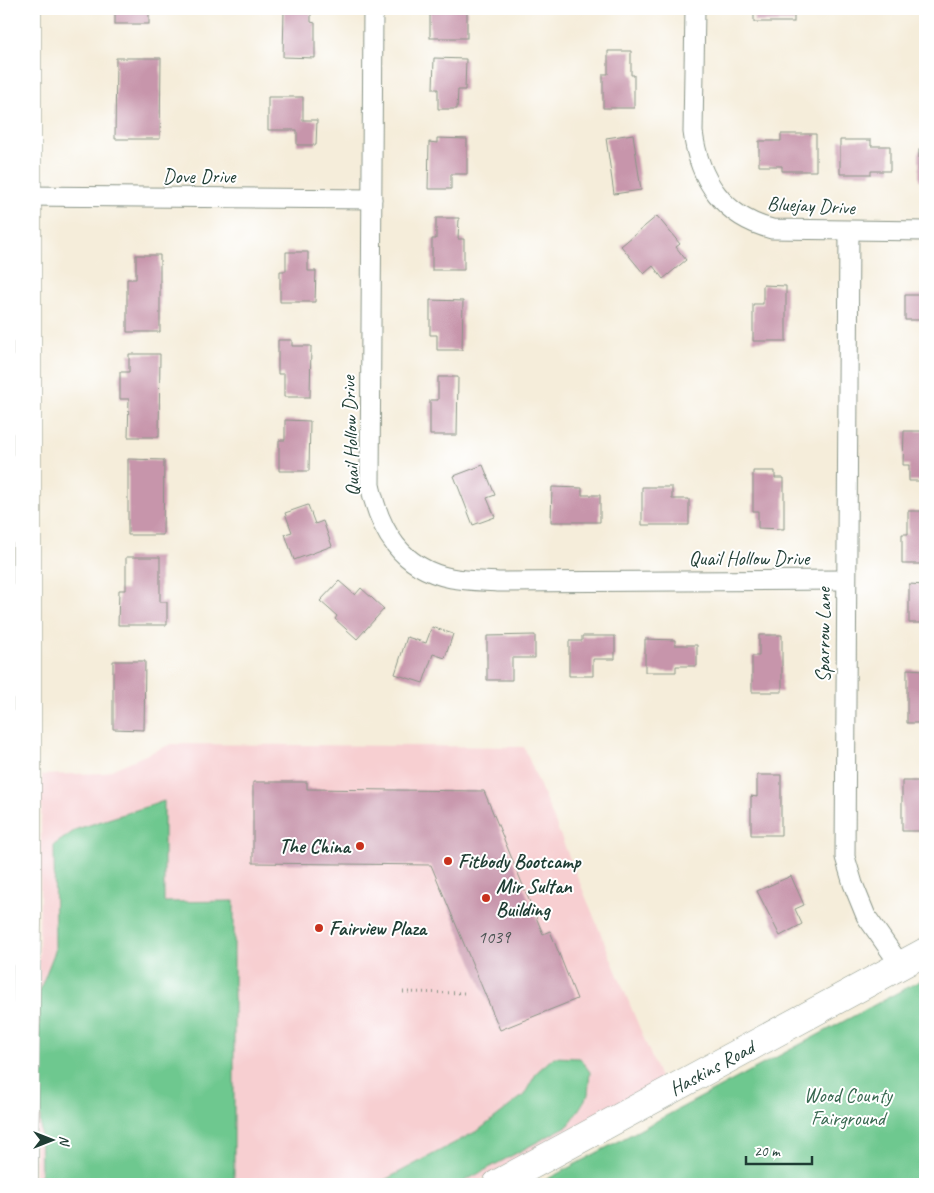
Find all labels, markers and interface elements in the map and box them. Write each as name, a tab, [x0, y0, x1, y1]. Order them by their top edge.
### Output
street label: Dove Drive	[163, 164, 237, 189]
street label: Bluejay Drive	[767, 191, 857, 220]
street label: Quail Hollow Drive	[336, 374, 365, 497]
street label: Quail Hollow Drive	[689, 546, 811, 571]
street label: Sparrow Lane	[811, 586, 836, 682]
place label: The China	[279, 834, 352, 859]
marker: The China	[354, 840, 366, 852]
place label: Fitbody Bootcamp	[458, 849, 582, 874]
marker: Fitbody Bootcamp	[442, 855, 454, 867]
place label: Mir Sultan Building	[496, 874, 573, 922]
marker: Mir Sultan Building	[480, 892, 492, 904]
place label: Fairview Plaza	[329, 916, 428, 941]
marker: Fairview Plaza	[313, 922, 325, 934]
house number: 1039	[478, 926, 512, 948]
street label: Haskins Road	[665, 1034, 761, 1101]
park label: Wood County Fairground	[804, 1083, 894, 1131]
north arrow	[28, 1116, 78, 1166]
scale bar	[746, 1133, 813, 1165]
text: N	[56, 1136, 73, 1147]
text: 20 m	[754, 1142, 781, 1161]

